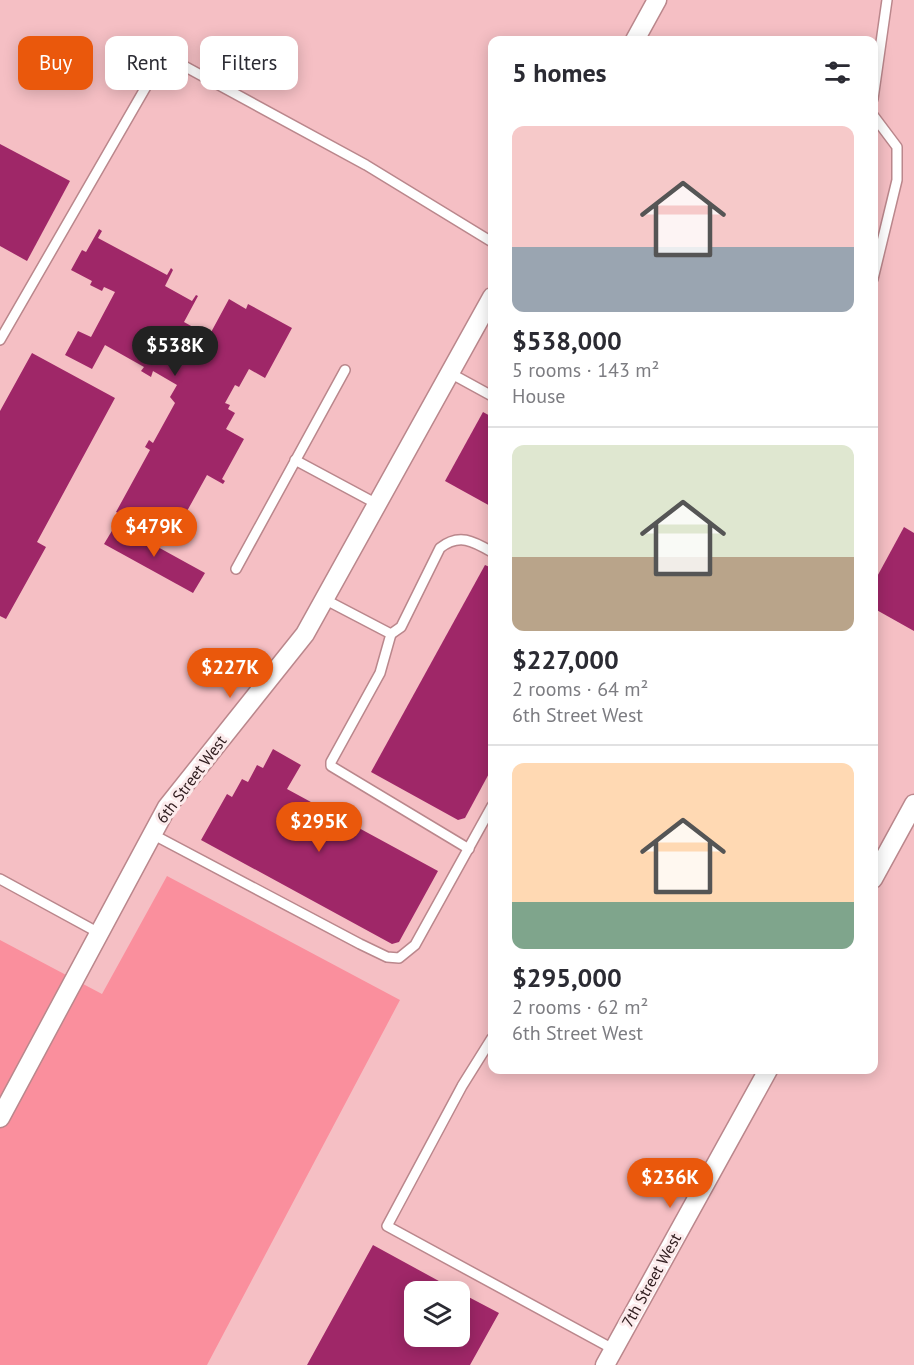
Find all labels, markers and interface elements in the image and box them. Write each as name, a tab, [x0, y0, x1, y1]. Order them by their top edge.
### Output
chip: Buy	[18, 36, 93, 90]
chip: Rent	[105, 36, 188, 90]
chip: Filters	[200, 36, 298, 90]
text: 5 homes	[512, 56, 607, 89]
icon: filters	[821, 56, 854, 89]
icon: home	[629, 165, 737, 273]
text: $538,000	[512, 324, 622, 357]
pin: $538K	[133, 326, 217, 377]
text: $538K	[146, 332, 204, 358]
text: 5 rooms · 143 m²	[512, 357, 659, 383]
text: House	[512, 383, 566, 409]
icon: home	[629, 484, 737, 592]
pin: $479K	[112, 507, 196, 558]
text: $479K	[125, 513, 183, 539]
text: $227,000	[512, 643, 619, 676]
pin: $227K	[188, 648, 272, 699]
text: $227K	[201, 654, 259, 680]
text: 2 rooms · 64 m²	[512, 676, 648, 702]
text: 6th Street West	[512, 702, 643, 728]
street label: 6th Street West	[151, 731, 231, 827]
pin: $295K	[277, 802, 361, 853]
icon: home	[629, 802, 737, 910]
text: $295K	[290, 808, 348, 834]
text: $295,000	[512, 961, 622, 994]
text: 2 rooms · 62 m²	[512, 994, 648, 1020]
text: 6th Street West	[512, 1020, 643, 1046]
pin: $236K	[628, 1158, 712, 1209]
text: $236K	[641, 1164, 699, 1190]
street label: 7th Street West	[617, 1229, 685, 1331]
map controls	[404, 1281, 470, 1347]
button: layers	[404, 1281, 470, 1347]

